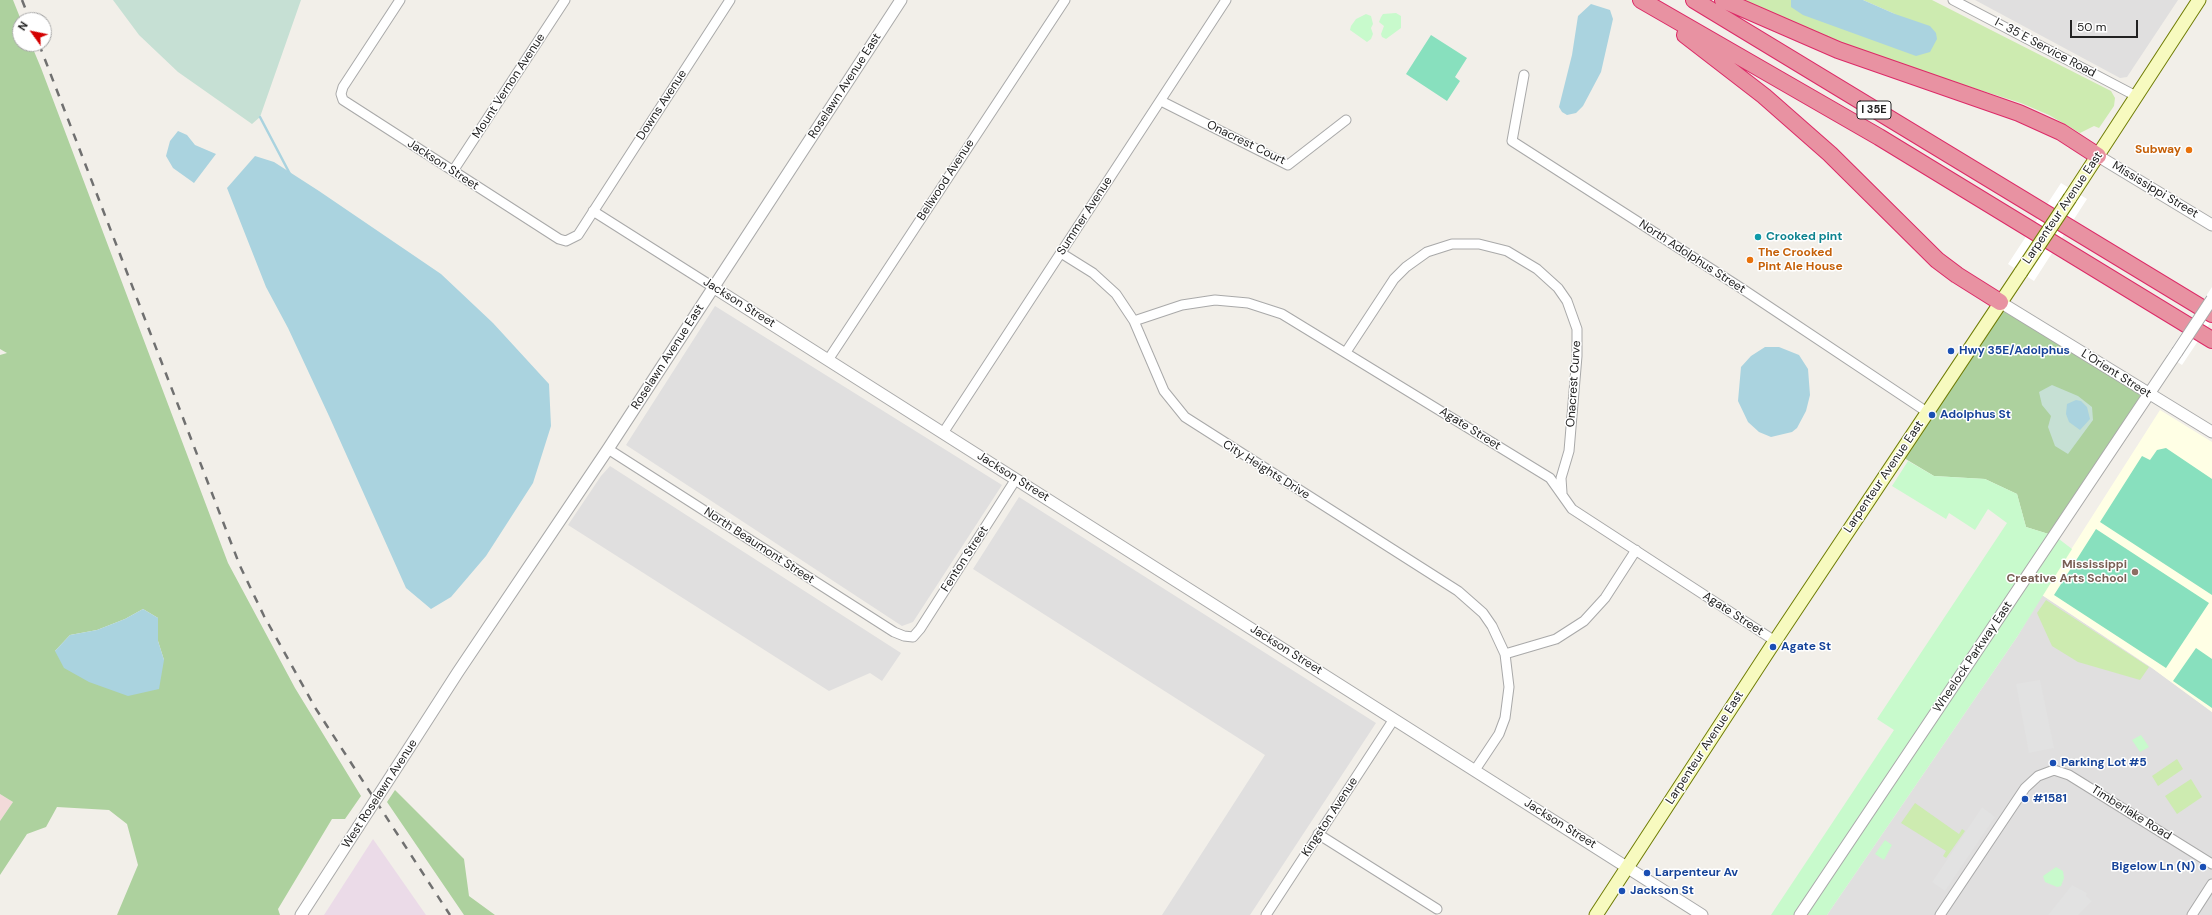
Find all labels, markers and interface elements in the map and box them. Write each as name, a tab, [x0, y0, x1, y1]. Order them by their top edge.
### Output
north arrow	[12, 12, 52, 52]
scale bar	[2072, 12, 2140, 38]
street label: I- 35 E Service Road	[1992, 15, 2098, 81]
text: N	[15, 19, 31, 33]
text: 50 m	[2077, 19, 2106, 35]
street label: Mount Vernon Avenue	[470, 31, 548, 141]
street label: Roselawn Avenue East	[806, 31, 884, 141]
street label: Downs Avenue	[634, 67, 690, 143]
road number: I 35E	[1857, 101, 1891, 119]
street label: Onacrest Court	[1204, 118, 1288, 168]
street label: Jackson Street	[405, 137, 481, 193]
street label: Bellwood Avenue	[914, 137, 978, 223]
place label: Subway	[2135, 143, 2181, 157]
marker: Subway	[2184, 145, 2194, 155]
street label: Larpenteur Avenue East	[2020, 149, 2106, 267]
street label: Mississippi Street	[2109, 159, 2201, 221]
street label: Summer Avenue	[1054, 174, 1116, 258]
street label: North Adolphus Street	[1636, 217, 1748, 297]
place label: Crooked pint	[1766, 230, 1842, 244]
marker: Crooked pint	[1753, 232, 1763, 242]
place label: The Crooked Pint Ale House	[1758, 246, 1843, 274]
marker: The Crooked Pint Ale House	[1745, 255, 1755, 265]
street label: Jackson Street	[700, 275, 778, 331]
street label: Roselawn Avenue East	[629, 302, 707, 412]
street label: Onacrest Curve	[1564, 340, 1584, 428]
place label: Hwy 35E/Adolphus	[1959, 344, 2070, 358]
marker: Hwy 35E/Adolphus	[1946, 346, 1956, 356]
street label: L'Orient Street	[2078, 347, 2154, 401]
street label: Agate Street	[1437, 404, 1503, 454]
place label: Adolphus St	[1940, 408, 2011, 422]
marker: Adolphus St	[1927, 410, 1937, 420]
street label: Larpenteur Avenue East	[1841, 418, 1927, 536]
street label: City Heights Drive	[1220, 437, 1312, 503]
street label: Jackson Street	[974, 449, 1052, 505]
street label: North Beaumont Street	[701, 505, 817, 587]
street label: Fenton Street	[938, 523, 992, 595]
place label: Mississippi Creative Arts School	[2007, 558, 2127, 586]
marker: Mississippi Creative Arts School	[2130, 567, 2140, 577]
street label: Agate Street	[1700, 589, 1766, 639]
street label: Wheelock Parkway East	[1930, 599, 2016, 715]
street label: Jackson Street	[1247, 622, 1325, 678]
place label: Agate St	[1781, 640, 1831, 654]
marker: Agate St	[1768, 642, 1778, 652]
street label: Larpenteur Avenue East	[1663, 689, 1747, 807]
street label: West Roselawn Avenue	[339, 737, 421, 851]
place label: Parking Lot #5	[2061, 756, 2147, 770]
marker: Parking Lot #5	[2048, 758, 2058, 768]
street label: Kingston Avenue	[1299, 775, 1361, 859]
street label: Timberlake Road	[2088, 783, 2174, 843]
place label: #1581	[2033, 792, 2067, 806]
marker: #1581	[2020, 794, 2030, 804]
street label: Jackson Street	[1521, 796, 1599, 852]
place label: Bigelow Ln (N)	[2112, 860, 2195, 874]
marker: Bigelow Ln (N)	[2198, 862, 2208, 872]
place label: Larpenteur Av	[1655, 866, 1738, 880]
marker: Larpenteur Av	[1642, 868, 1652, 878]
place label: Jackson St	[1630, 884, 1694, 898]
marker: Jackson St	[1617, 886, 1627, 896]

